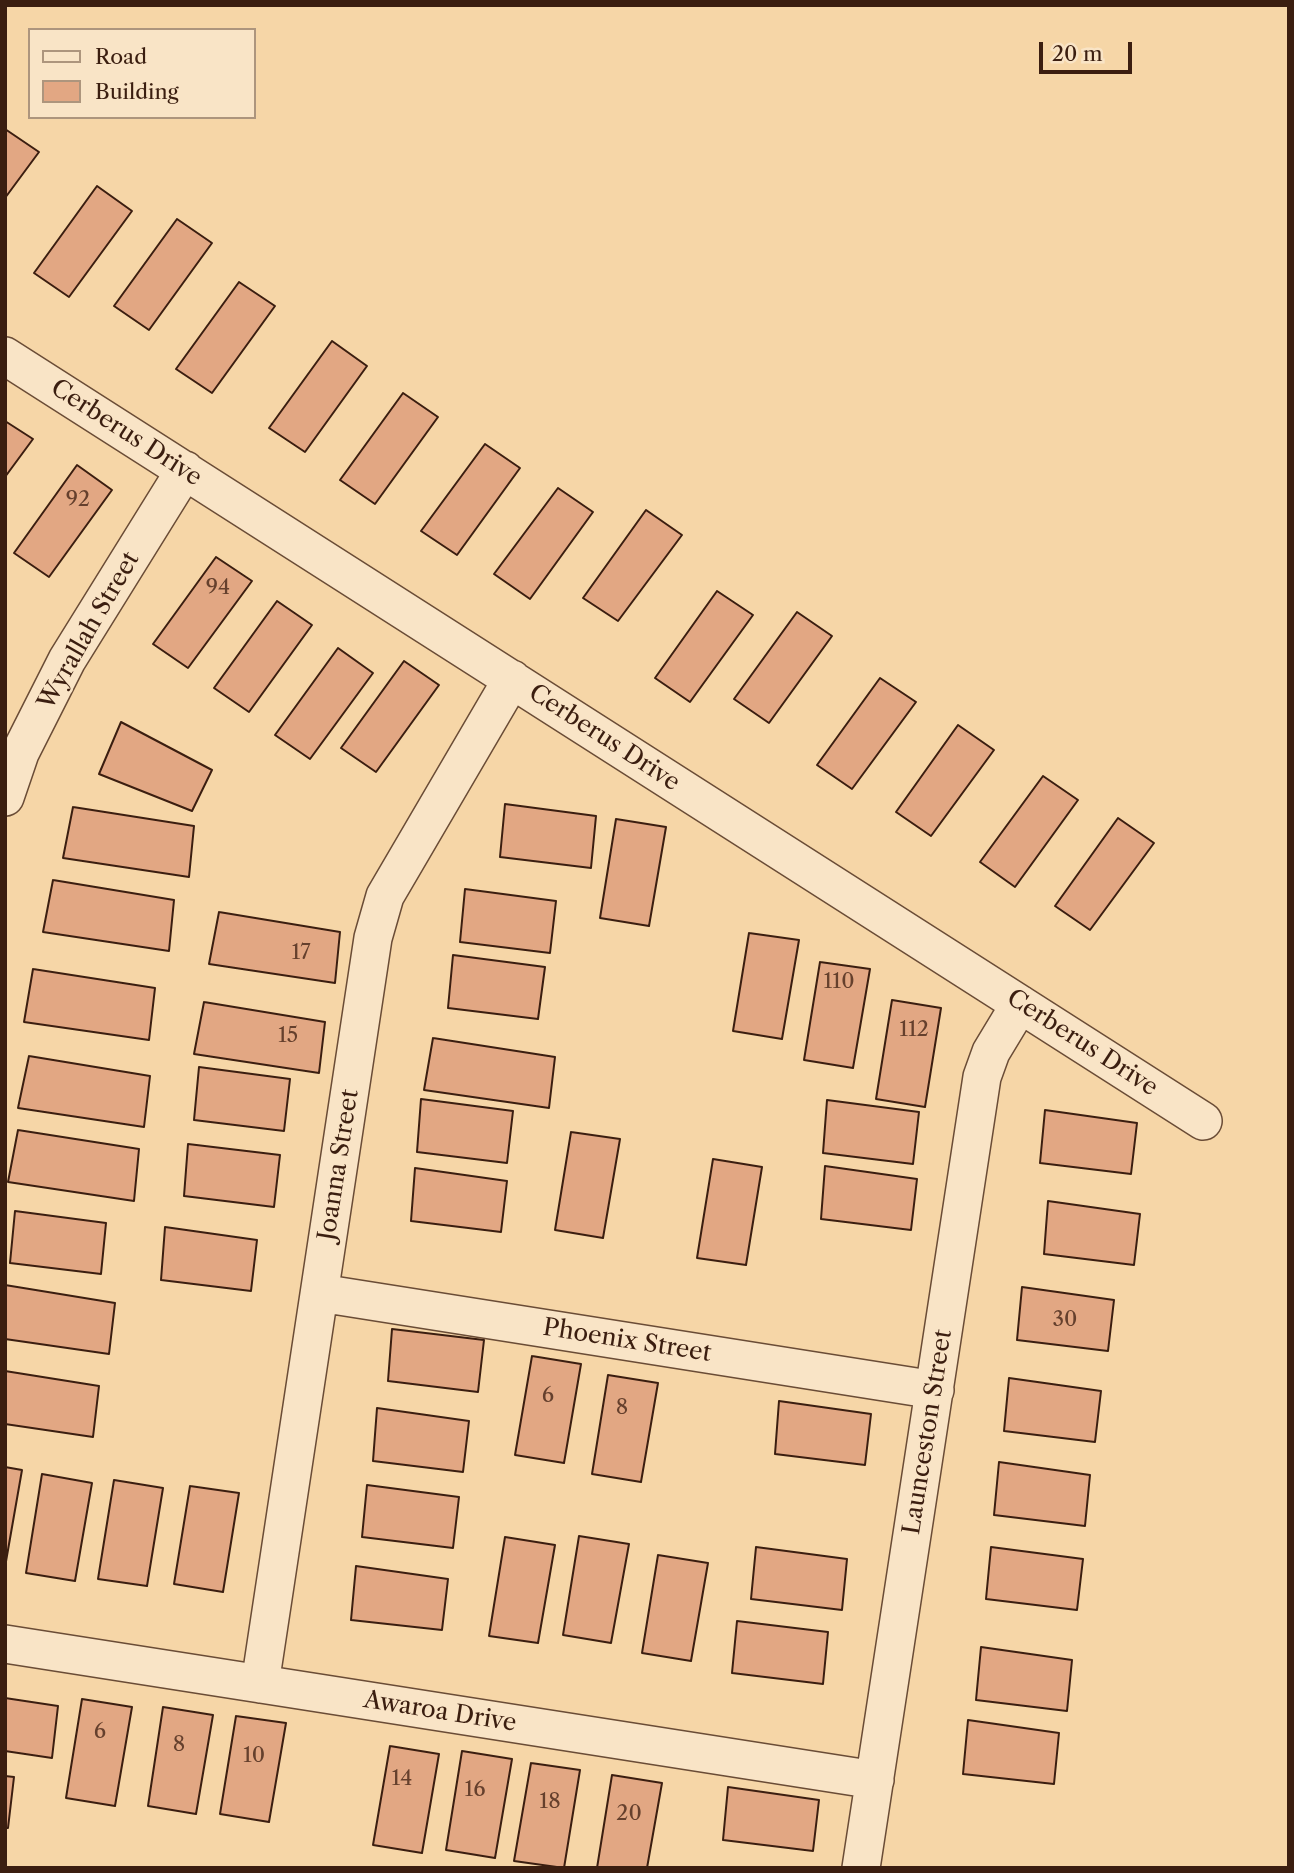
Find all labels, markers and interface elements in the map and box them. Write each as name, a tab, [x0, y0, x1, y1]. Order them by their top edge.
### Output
legend	[28, 28, 256, 119]
scale bar	[1042, 28, 1135, 72]
text: 20 m	[1052, 41, 1103, 66]
text: Road	[95, 44, 147, 69]
text: Building	[95, 79, 179, 104]
street label: Cerberus Drive	[45, 374, 207, 492]
house number: 92	[66, 487, 90, 513]
street label: Wyrallah Street	[32, 547, 146, 715]
house number: 94	[206, 575, 230, 601]
street label: Cerberus Drive	[523, 679, 685, 797]
house number: 17	[291, 940, 311, 966]
house number: 110	[824, 969, 854, 995]
street label: Cerberus Drive	[1001, 984, 1163, 1102]
house number: 112	[899, 1017, 929, 1043]
house number: 15	[278, 1023, 298, 1049]
street label: Joanna Street	[313, 1087, 365, 1243]
house number: 30	[1053, 1307, 1077, 1333]
street label: Phoenix Street	[541, 1313, 713, 1369]
street label: Launceston Street	[898, 1327, 958, 1537]
house number: 6	[542, 1383, 554, 1409]
house number: 8	[616, 1395, 628, 1421]
street label: Awaroa Drive	[362, 1686, 518, 1738]
house number: 6	[94, 1719, 106, 1745]
house number: 8	[173, 1732, 185, 1758]
house number: 10	[243, 1743, 265, 1769]
house number: 14	[392, 1766, 412, 1792]
house number: 16	[464, 1777, 486, 1803]
house number: 18	[539, 1789, 561, 1815]
house number: 20	[616, 1801, 642, 1827]

